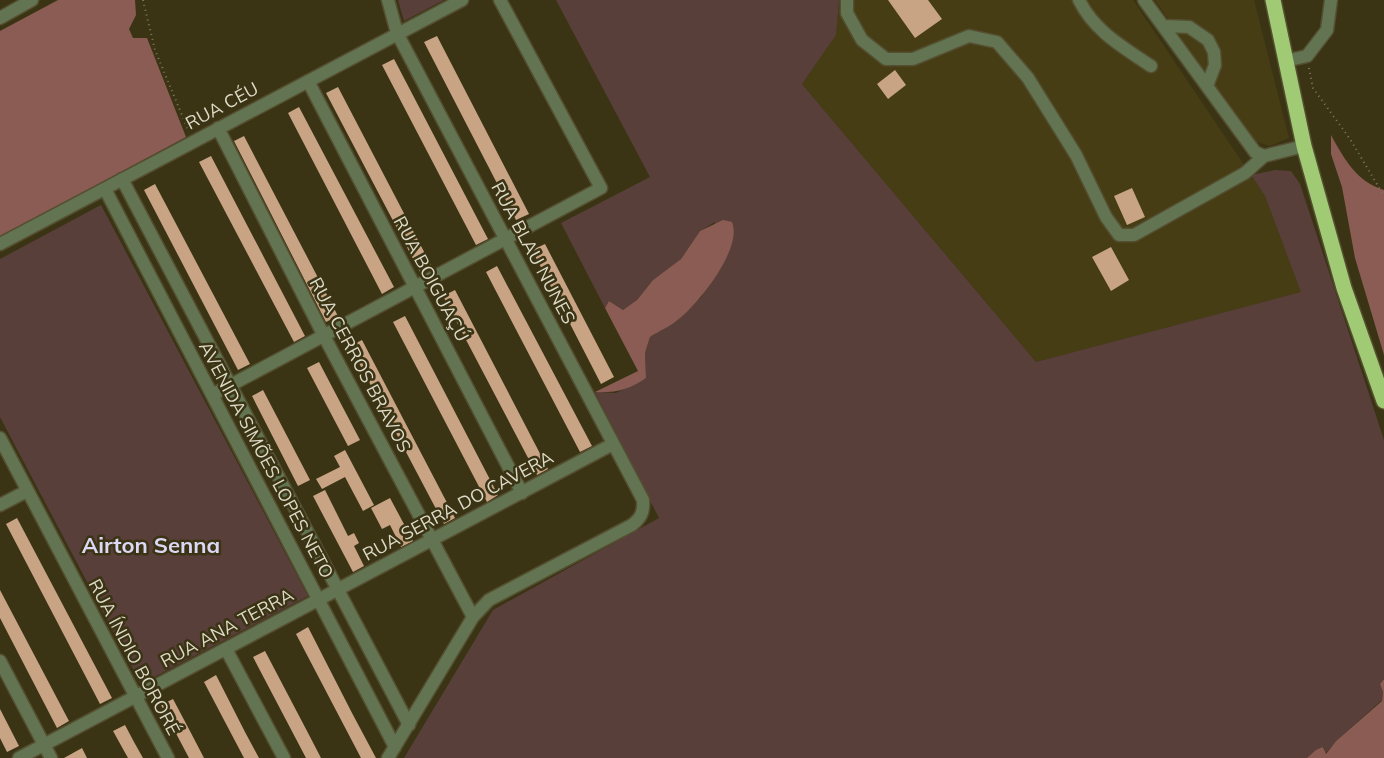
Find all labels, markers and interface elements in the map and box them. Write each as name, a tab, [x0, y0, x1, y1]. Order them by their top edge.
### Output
street label: RUA CÉU	[181, 77, 262, 134]
street label: RUA BLAU NUNES	[486, 178, 581, 328]
street label: RUA BOIGUAÇÚ	[389, 212, 474, 345]
street label: RUA CERROS BRAVOS	[304, 273, 416, 456]
street label: AVENIDA SIMÕES LOPES NETO	[194, 337, 339, 582]
street label: RUA SERRA DO CAVERA	[358, 445, 557, 566]
district label: Airton Senna	[82, 531, 220, 559]
street label: RUA ÍNDIO BORORÉ	[84, 575, 185, 739]
street label: RUA ANA TERRA	[156, 583, 297, 672]

